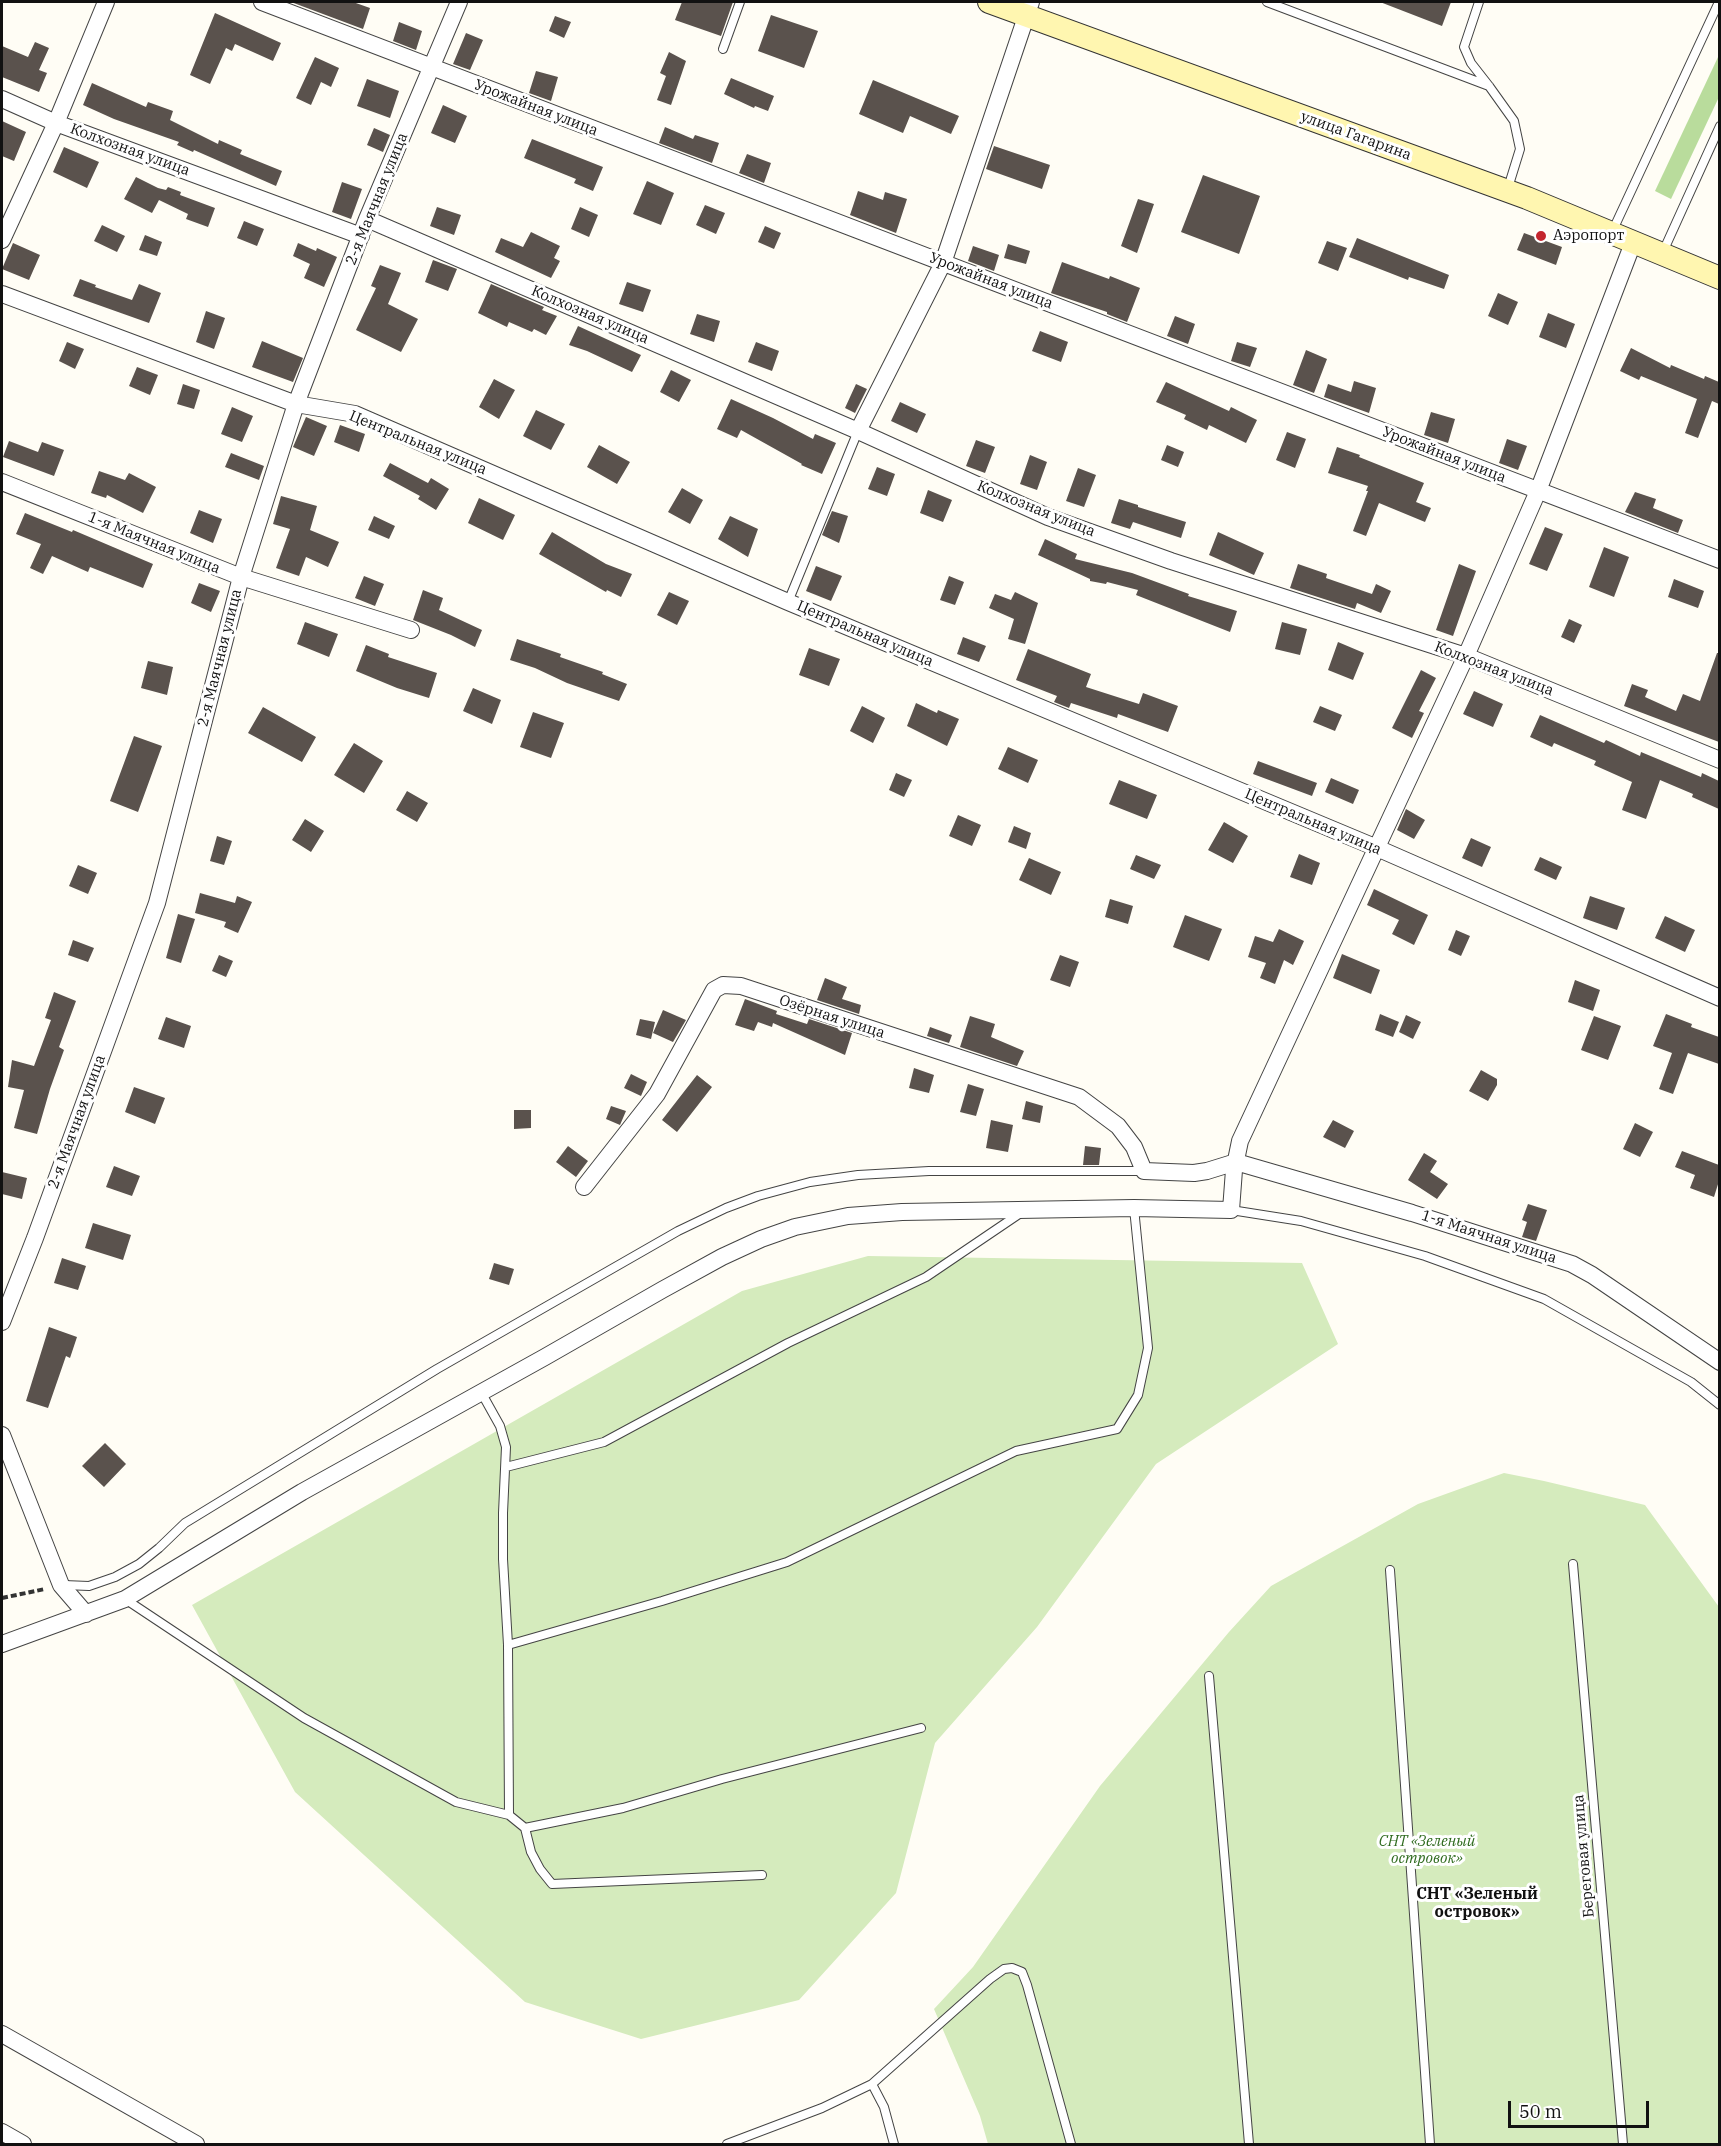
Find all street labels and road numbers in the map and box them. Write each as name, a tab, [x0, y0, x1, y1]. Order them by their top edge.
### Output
street label: Урожайная улица	[471, 76, 601, 140]
street label: улица Гагарина	[1298, 108, 1414, 164]
street label: Колхозная улица	[68, 120, 192, 180]
street label: 2-я Маячная улица	[342, 130, 412, 268]
street label: Урожайная улица	[926, 249, 1056, 313]
street label: Колхозная улица	[528, 282, 652, 348]
street label: Центральная улица	[347, 407, 489, 479]
street label: Урожайная улица	[1379, 423, 1509, 487]
street label: Колхозная улица	[974, 477, 1098, 541]
street label: 1-я Маячная улица	[85, 508, 223, 578]
street label: 2-я Маячная улица	[194, 587, 246, 729]
street label: Центральная улица	[794, 597, 936, 671]
street label: Колхозная улица	[1432, 638, 1556, 700]
street label: Центральная улица	[1242, 785, 1384, 859]
street label: Озёрная улица	[777, 991, 887, 1043]
street label: 2-я Маячная улица	[44, 1053, 110, 1191]
street label: 1-я Маячная улица	[1419, 1207, 1559, 1267]
street label: Береговая улица	[1570, 1794, 1598, 1918]

